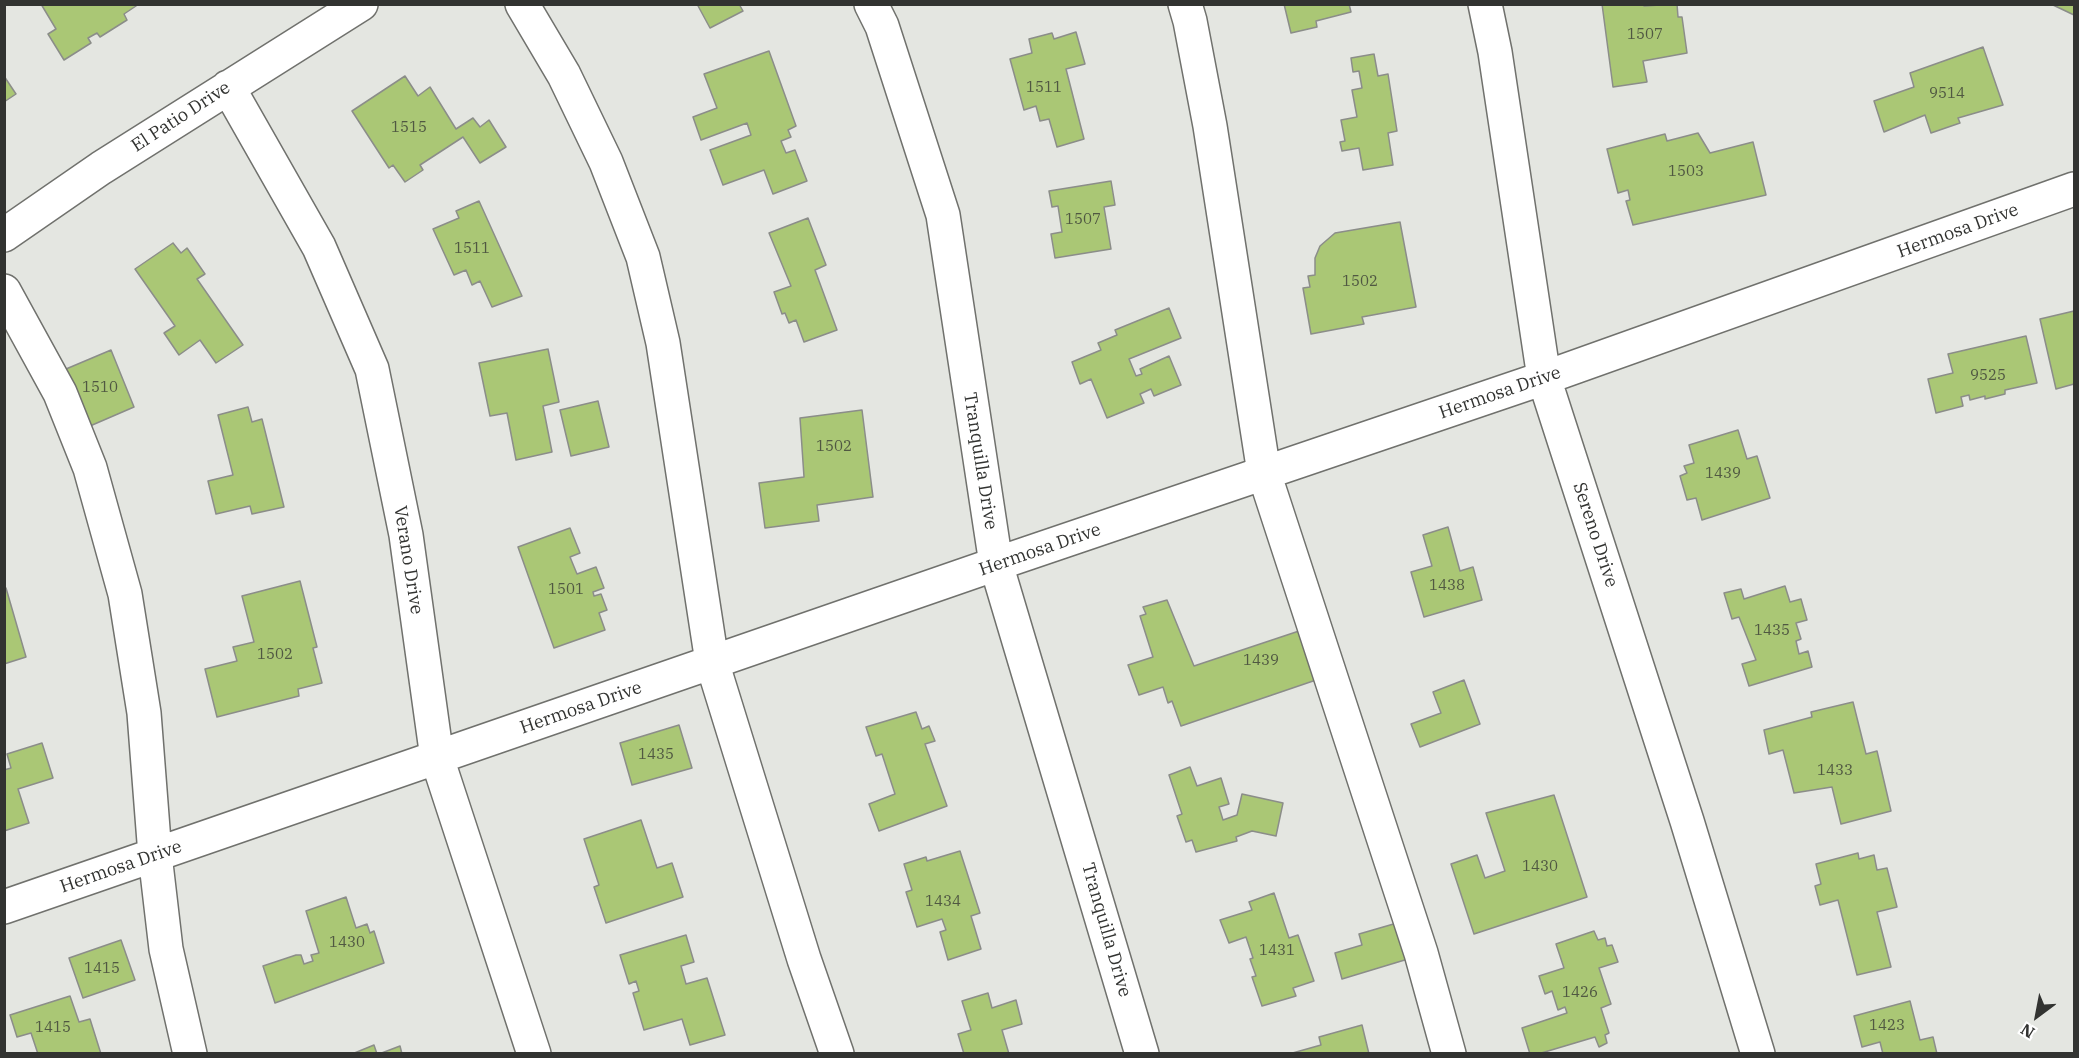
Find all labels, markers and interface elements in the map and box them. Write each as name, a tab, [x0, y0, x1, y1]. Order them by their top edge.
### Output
house number: 1507	[1627, 26, 1663, 44]
street label: El Patio Drive	[128, 77, 234, 157]
house number: 1511	[1026, 79, 1062, 97]
house number: 9514	[1929, 85, 1965, 103]
house number: 1515	[391, 119, 427, 137]
house number: 1503	[1668, 163, 1704, 181]
street label: Hermosa Drive	[1894, 199, 2022, 263]
house number: 1507	[1065, 211, 1101, 229]
house number: 1511	[454, 240, 490, 258]
house number: 1502	[1342, 273, 1378, 291]
street label: Hermosa Drive	[1436, 362, 1564, 424]
house number: 9525	[1970, 367, 2006, 385]
house number: 1510	[82, 379, 118, 397]
street label: Tranquilla Drive	[958, 391, 1002, 531]
house number: 1502	[816, 438, 852, 456]
house number: 1439	[1705, 465, 1741, 483]
street label: Sereno Drive	[1568, 480, 1622, 590]
street label: Verano Drive	[389, 504, 427, 616]
street label: Hermosa Drive	[976, 519, 1104, 581]
house number: 1438	[1429, 577, 1465, 595]
house number: 1501	[548, 581, 584, 599]
house number: 1435	[1754, 622, 1790, 640]
house number: 1502	[257, 646, 293, 664]
house number: 1439	[1243, 652, 1279, 670]
street label: Hermosa Drive	[517, 677, 645, 739]
house number: 1435	[638, 746, 674, 764]
house number: 1433	[1817, 762, 1853, 780]
street label: Hermosa Drive	[57, 836, 185, 898]
house number: 1430	[1522, 858, 1558, 876]
street label: Tranquilla Drive	[1077, 860, 1135, 1000]
house number: 1434	[925, 893, 961, 911]
house number: 1430	[329, 934, 365, 952]
house number: 1431	[1259, 942, 1295, 960]
house number: 1415	[84, 960, 120, 978]
house number: 1426	[1562, 984, 1598, 1002]
north arrow	[2007, 986, 2067, 1046]
house number: 1423	[1869, 1017, 1905, 1035]
house number: 1415	[35, 1019, 71, 1037]
text: N	[2017, 1019, 2038, 1043]

